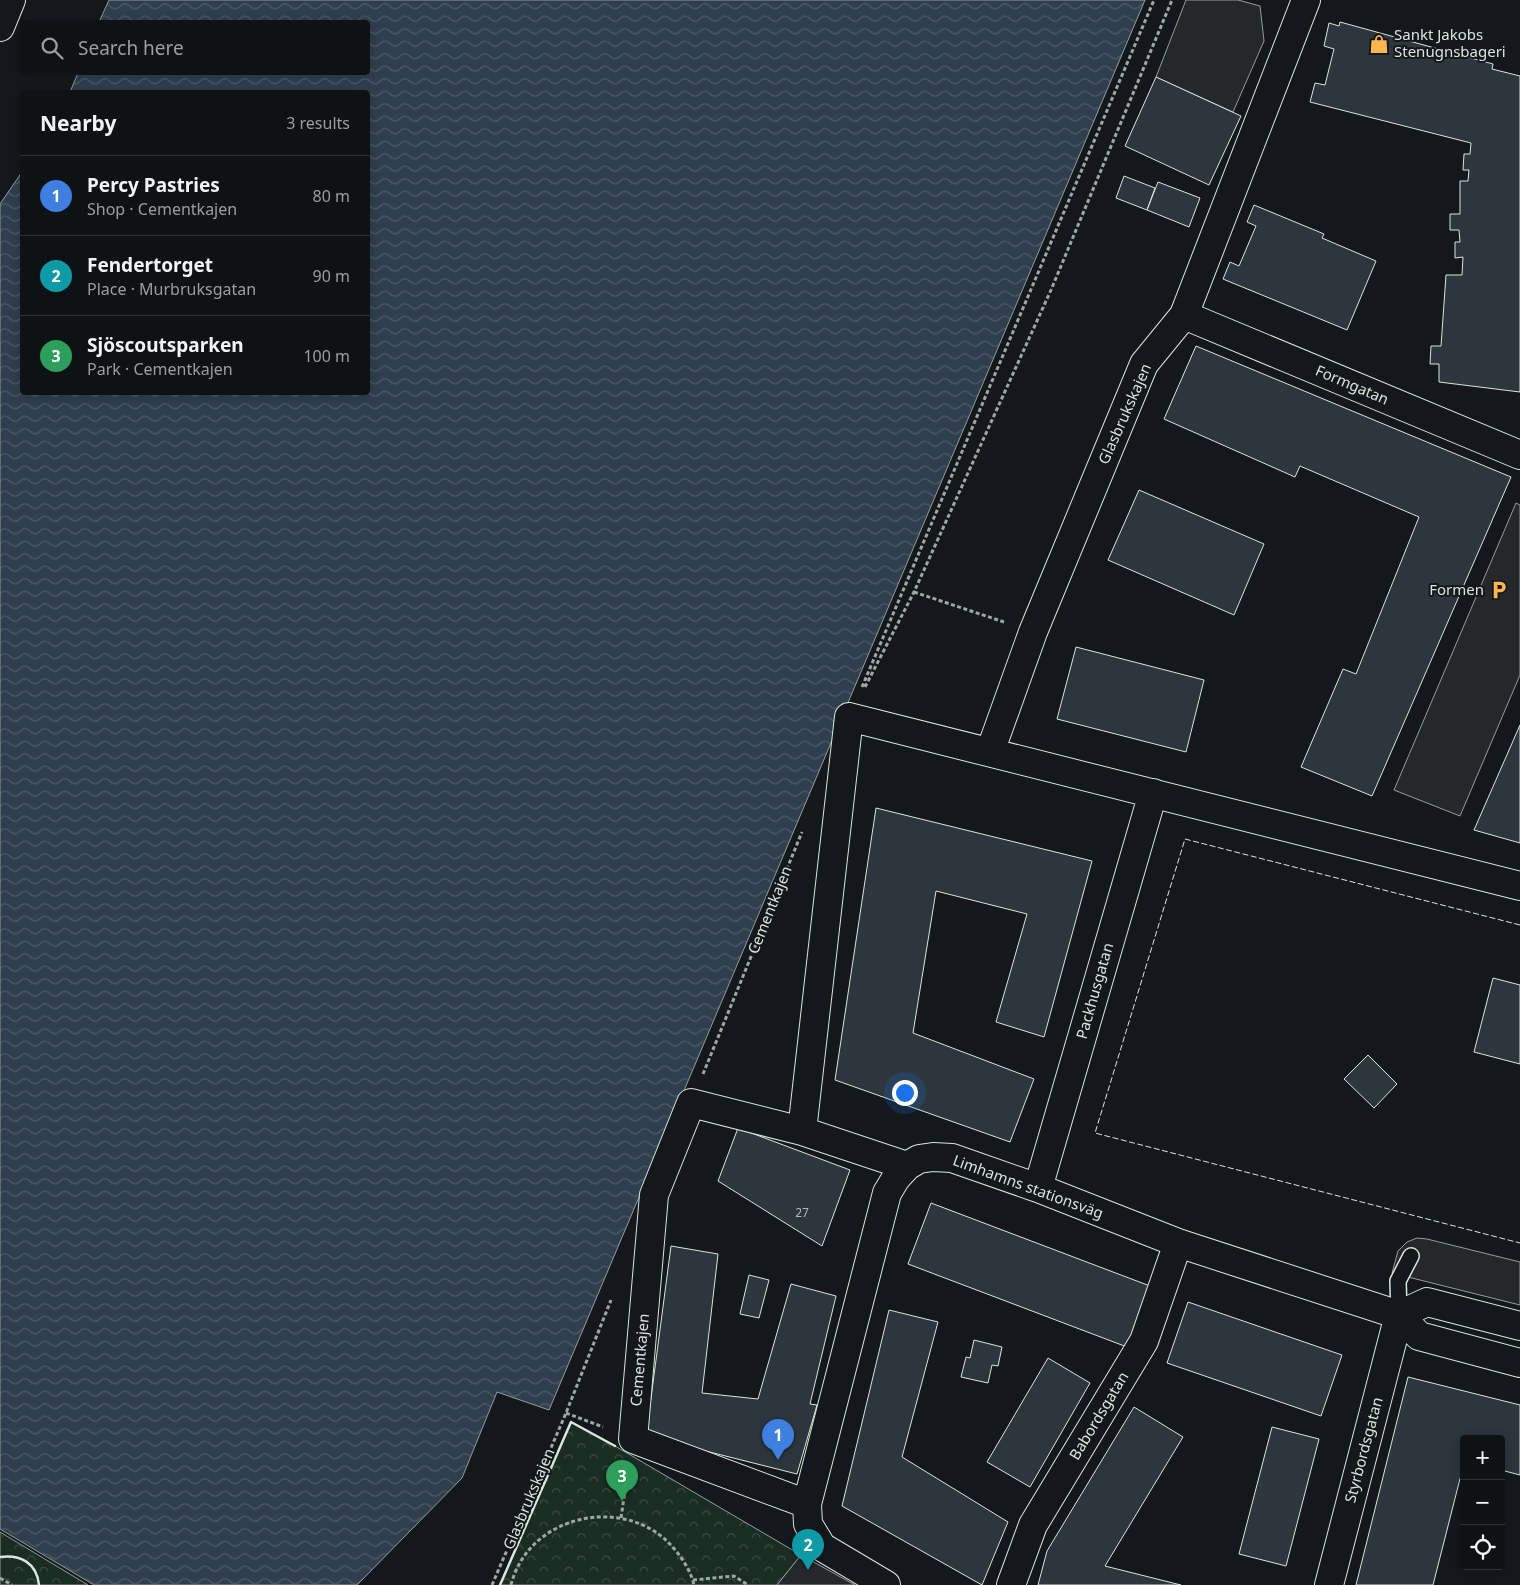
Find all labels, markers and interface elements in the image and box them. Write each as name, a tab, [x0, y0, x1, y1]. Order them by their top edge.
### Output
search box	[20, 20, 370, 75]
place label: Sankt Jakobs Stenugnsbageri	[1394, 24, 1506, 61]
shop icon: Sankt Jakobs Stenugnsbageri	[1368, 33, 1390, 55]
icon: search	[38, 34, 66, 62]
text: Search here	[78, 35, 184, 61]
text: Nearby	[40, 109, 116, 137]
text: 3 results	[286, 112, 350, 134]
text: Percy Pastries	[87, 172, 220, 198]
text: 1	[51, 185, 61, 207]
text: 80 m	[313, 185, 350, 207]
text: Shop · Cementkajen	[87, 198, 237, 220]
text: Fendertorget	[87, 252, 213, 278]
text: 2	[51, 265, 61, 287]
text: 90 m	[313, 265, 350, 287]
text: Place · Murbruksgatan	[87, 278, 256, 300]
text: Sjöscoutsparken	[87, 332, 244, 358]
text: 3	[51, 345, 61, 367]
text: 100 m	[303, 345, 350, 367]
text: Park · Cementkajen	[87, 358, 233, 380]
street label: Glasbrukskajen	[1093, 360, 1155, 467]
street label: Formgatan	[1313, 360, 1392, 408]
place label: Formen	[1429, 579, 1484, 599]
parking icon: Formen	[1488, 579, 1510, 601]
street label: Cementkajen	[742, 863, 796, 957]
street label: Packhusgatan	[1071, 940, 1117, 1041]
your location	[892, 1080, 918, 1106]
street label: Limhamns stationsväg	[950, 1149, 1106, 1223]
house number: 27	[795, 1204, 809, 1221]
street label: Cementkajen	[625, 1313, 653, 1407]
street label: Babordsgatan	[1064, 1368, 1132, 1463]
street label: Styrbordsgatan	[1339, 1395, 1387, 1505]
pin: 1	[762, 1419, 794, 1460]
map controls	[1460, 1435, 1505, 1570]
button: +	[1460, 1435, 1505, 1480]
street label: Glasbrukskajen	[498, 1445, 558, 1552]
pin: 3	[606, 1460, 638, 1501]
button: −	[1460, 1480, 1505, 1525]
button: locate	[1460, 1525, 1505, 1570]
pin: 2	[792, 1529, 824, 1570]

